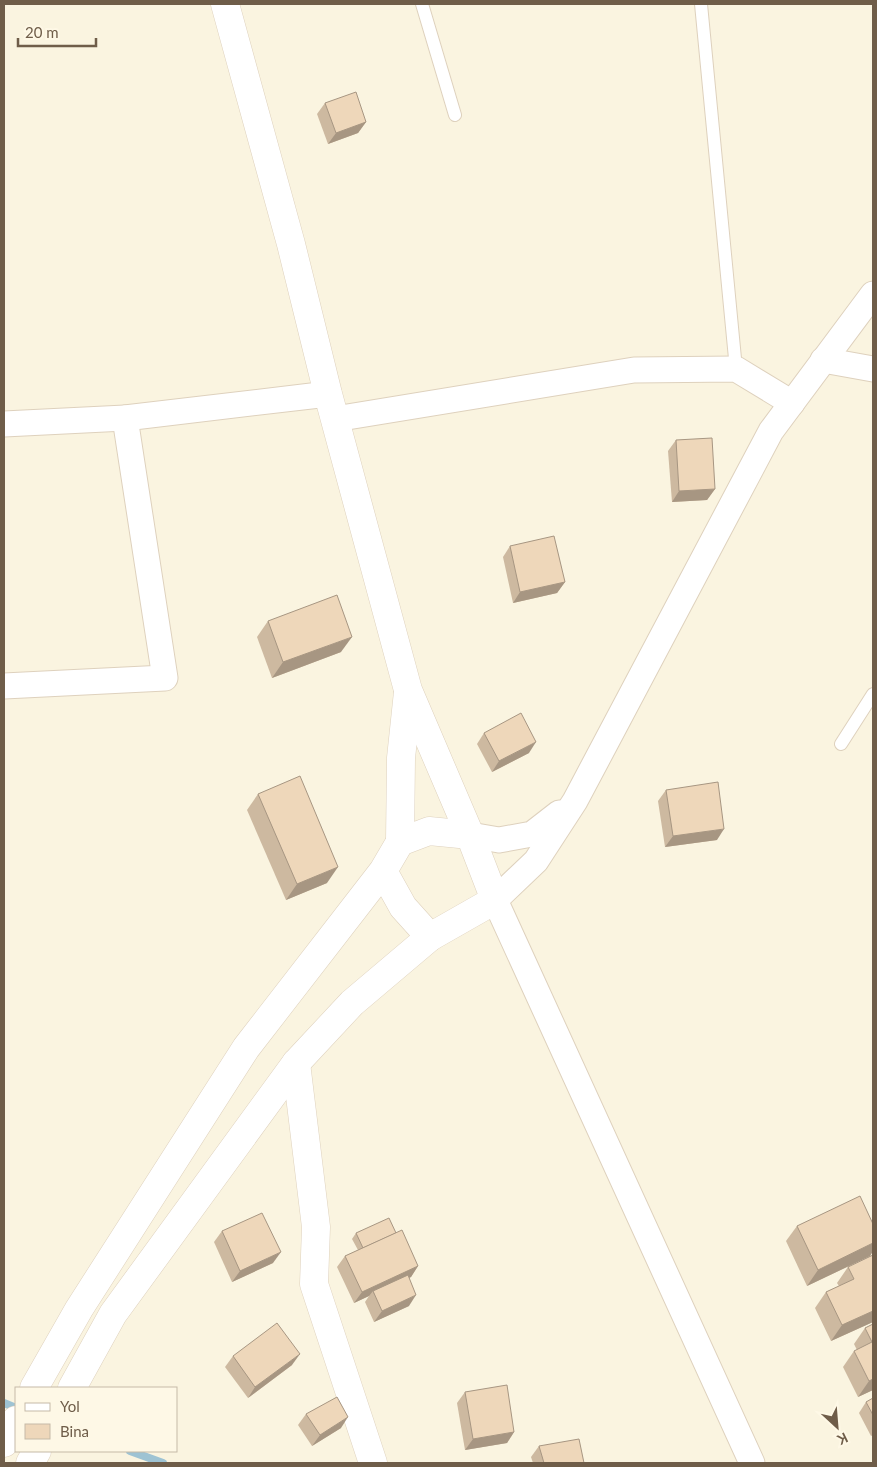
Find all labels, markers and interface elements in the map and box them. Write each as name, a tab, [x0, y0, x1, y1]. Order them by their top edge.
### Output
scale bar	[18, 15, 95, 47]
text: 20 m	[25, 23, 59, 41]
legend	[15, 1387, 178, 1452]
text: Yol	[60, 1397, 80, 1415]
north arrow	[812, 1402, 862, 1452]
text: Bina	[60, 1422, 89, 1440]
text: K	[835, 1429, 851, 1449]

